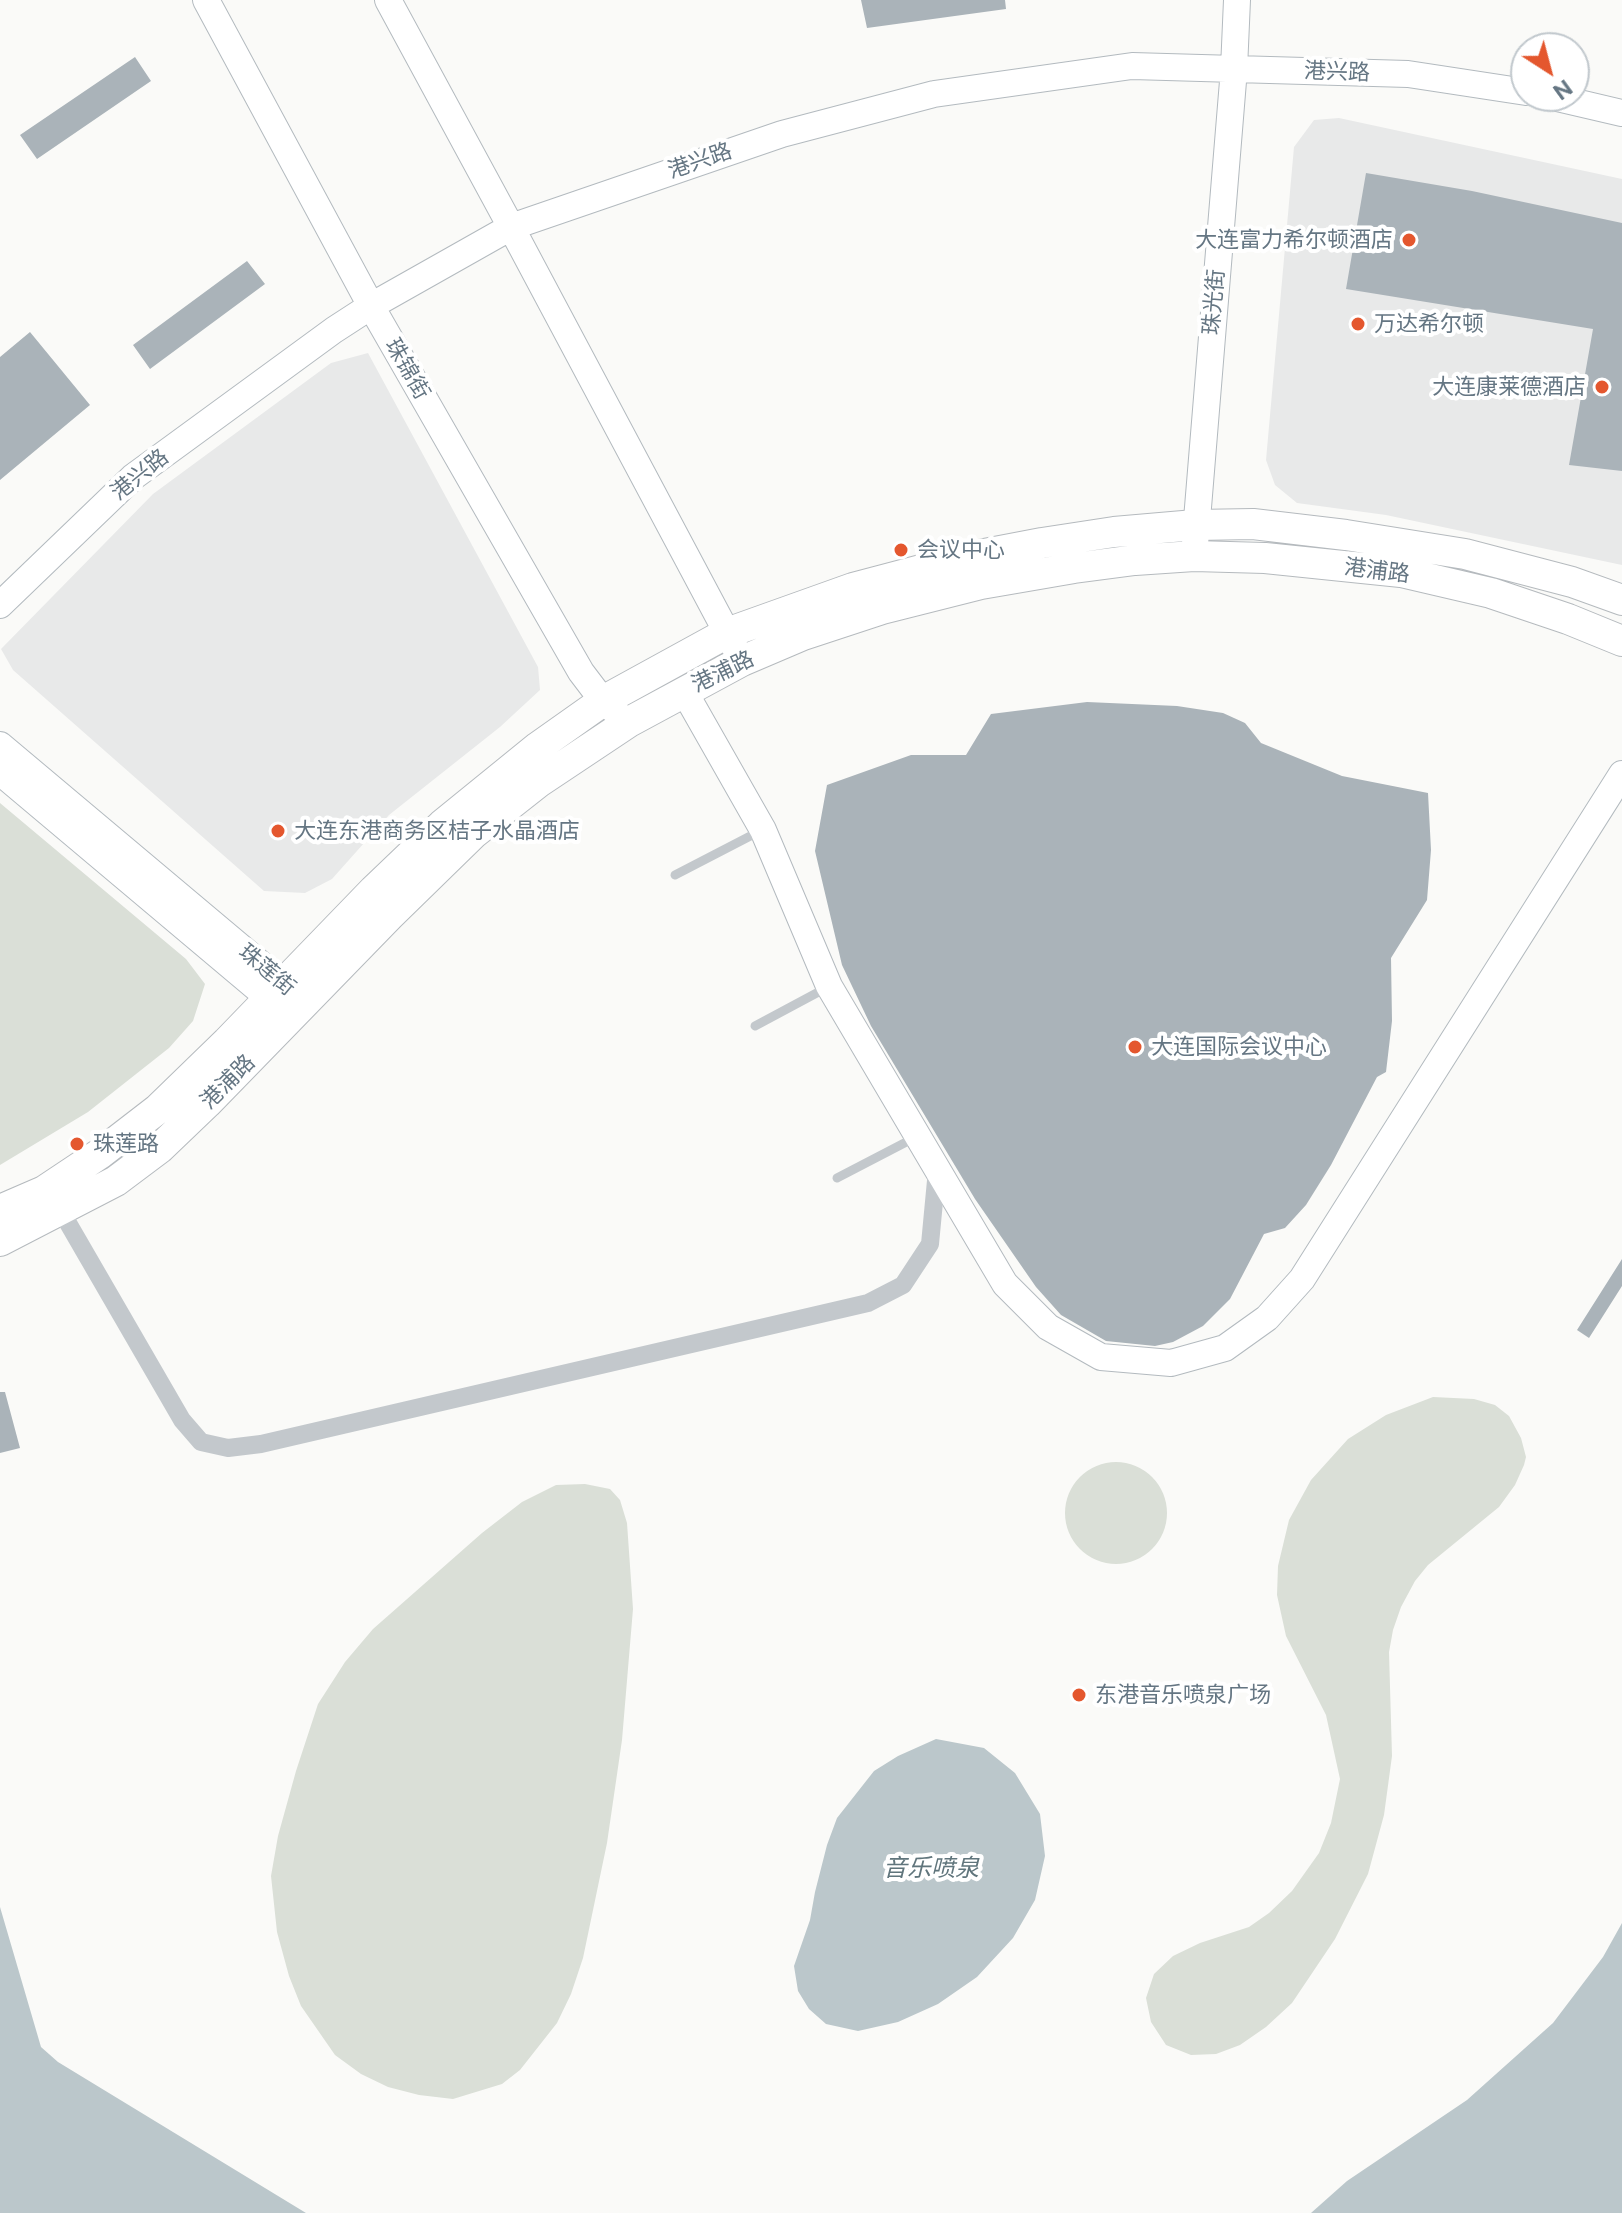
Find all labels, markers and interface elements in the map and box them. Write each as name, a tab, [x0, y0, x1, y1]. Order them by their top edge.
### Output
north arrow	[1510, 32, 1590, 112]
street label: 港兴路	[1304, 58, 1370, 86]
text: N	[1548, 74, 1578, 105]
street label: 港兴路	[665, 138, 735, 184]
place label: 大连富力希尔顿酒店	[1195, 227, 1393, 253]
marker: 大连富力希尔顿酒店	[1400, 231, 1418, 249]
street label: 珠光街	[1198, 268, 1230, 336]
place label: 万达希尔顿	[1374, 311, 1484, 337]
marker: 万达希尔顿	[1349, 315, 1367, 333]
street label: 珠锦街	[379, 334, 435, 404]
place label: 大连康莱德酒店	[1432, 374, 1586, 400]
marker: 大连康莱德酒店	[1593, 378, 1611, 396]
street label: 港兴路	[106, 444, 174, 506]
place label: 会议中心	[917, 537, 1005, 563]
marker: 会议中心	[892, 541, 910, 559]
street label: 港浦路	[1343, 554, 1411, 588]
street label: 港浦路	[688, 646, 758, 698]
place label: 大连东港商务区桔子水晶酒店	[294, 818, 580, 844]
marker: 大连东港商务区桔子水晶酒店	[269, 822, 287, 840]
street label: 珠莲街	[233, 939, 301, 1001]
place label: 大连国际会议中心	[1151, 1034, 1327, 1060]
marker: 大连国际会议中心	[1126, 1038, 1144, 1056]
street label: 港浦路	[195, 1049, 261, 1115]
place label: 珠莲路	[93, 1131, 159, 1157]
marker: 珠莲路	[68, 1135, 86, 1153]
place label: 东港音乐喷泉广场	[1095, 1682, 1271, 1708]
marker: 东港音乐喷泉广场	[1070, 1686, 1088, 1704]
water label: 音乐喷泉	[883, 1855, 979, 1883]

